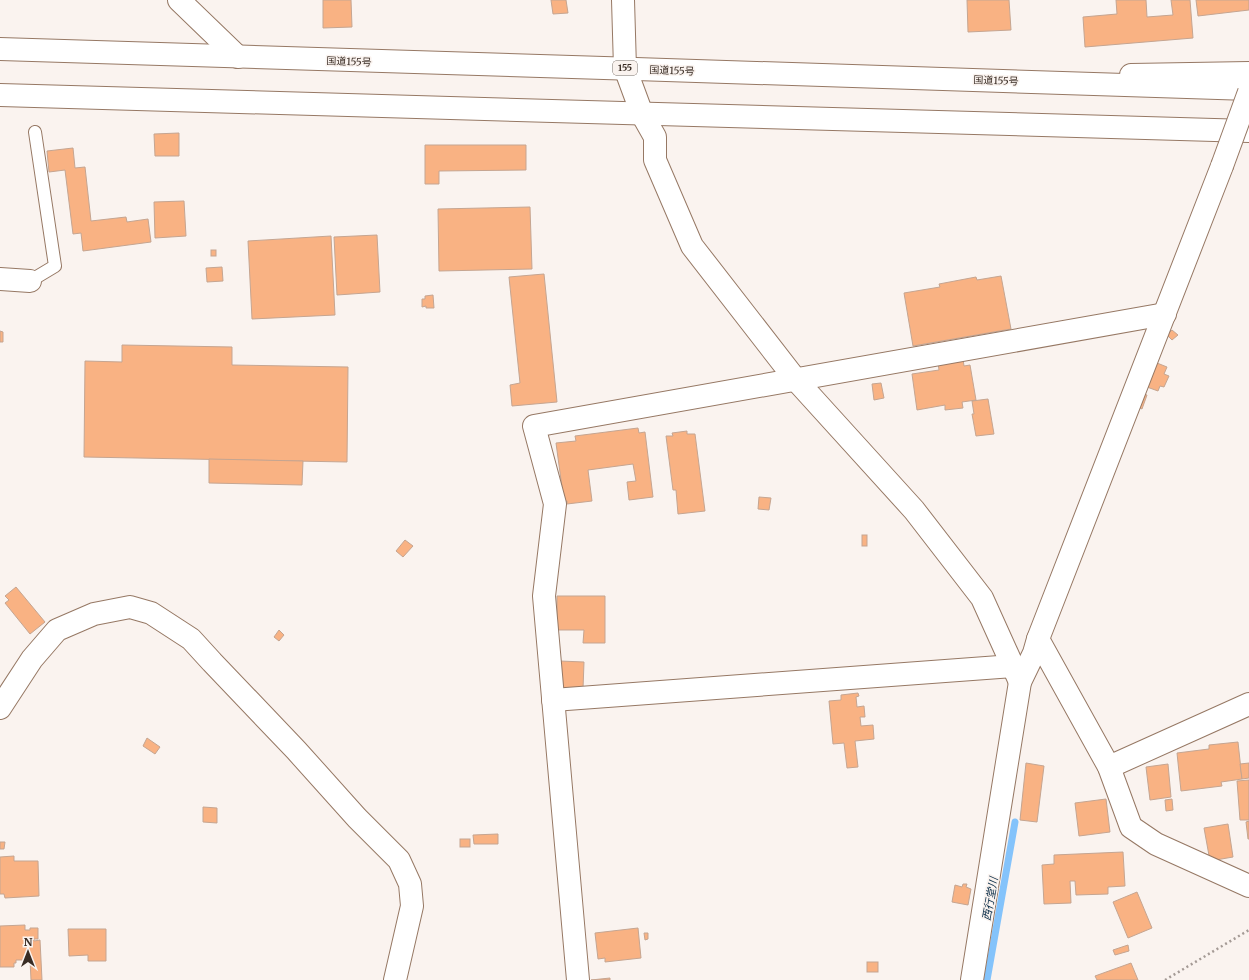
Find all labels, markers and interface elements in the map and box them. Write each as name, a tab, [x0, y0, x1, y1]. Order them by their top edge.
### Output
street label: 国道155号	[326, 54, 372, 69]
road number: 155	[613, 61, 637, 75]
street label: 国道155号	[649, 63, 695, 78]
street label: 国道155号	[973, 73, 1019, 88]
water label: 西行堂川	[979, 875, 1001, 922]
north arrow	[8, 932, 48, 972]
text: N	[24, 935, 33, 949]

